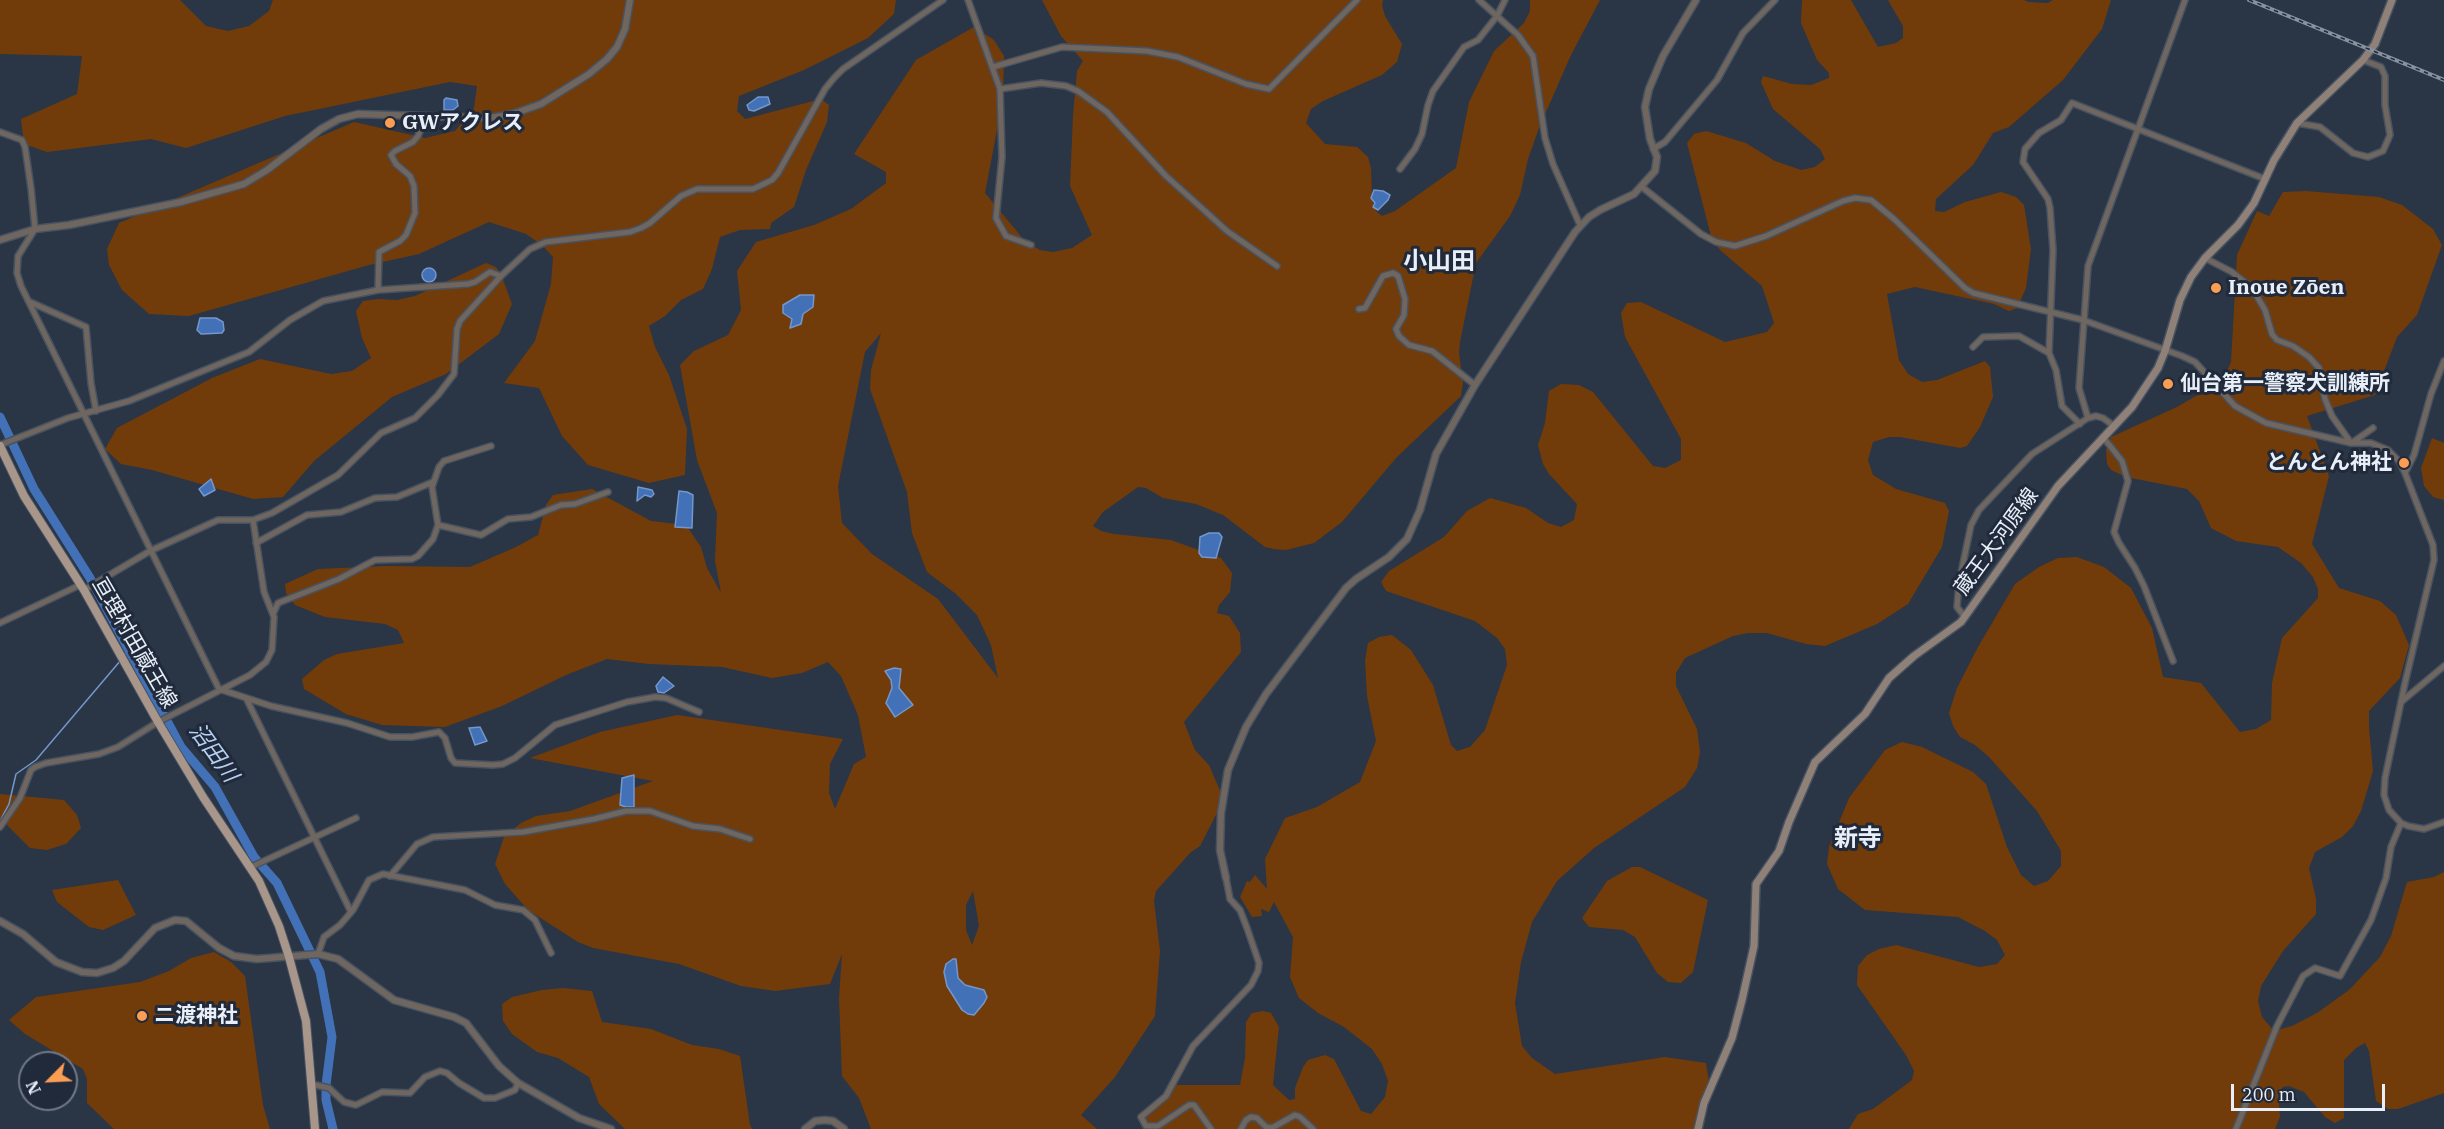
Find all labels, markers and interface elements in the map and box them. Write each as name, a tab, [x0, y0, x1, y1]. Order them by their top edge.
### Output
place label: GWアクレス	[402, 110, 523, 136]
marker: GWアクレス	[383, 116, 397, 130]
district label: 小山田	[1403, 248, 1475, 276]
place label: Inoue Zōen	[2228, 275, 2344, 301]
marker: Inoue Zōen	[2209, 281, 2223, 295]
place label: 仙台第一警察犬訓練所	[2180, 371, 2390, 397]
marker: 仙台第一警察犬訓練所	[2161, 377, 2175, 391]
place label: とんとん神社	[2266, 450, 2392, 476]
marker: とんとん神社	[2397, 456, 2411, 470]
street label: 蔵王大河原線	[1950, 484, 2044, 600]
street label: 亘理村田蔵王線	[86, 573, 182, 713]
water label: 沼田川	[183, 719, 243, 787]
district label: 新寺	[1834, 825, 1882, 853]
place label: ニ渡神社	[154, 1003, 238, 1029]
marker: ニ渡神社	[135, 1009, 149, 1023]
north arrow	[18, 1051, 78, 1111]
scale bar	[2234, 1072, 2388, 1110]
text: N	[22, 1078, 45, 1097]
text: 200 m	[2242, 1083, 2296, 1106]

